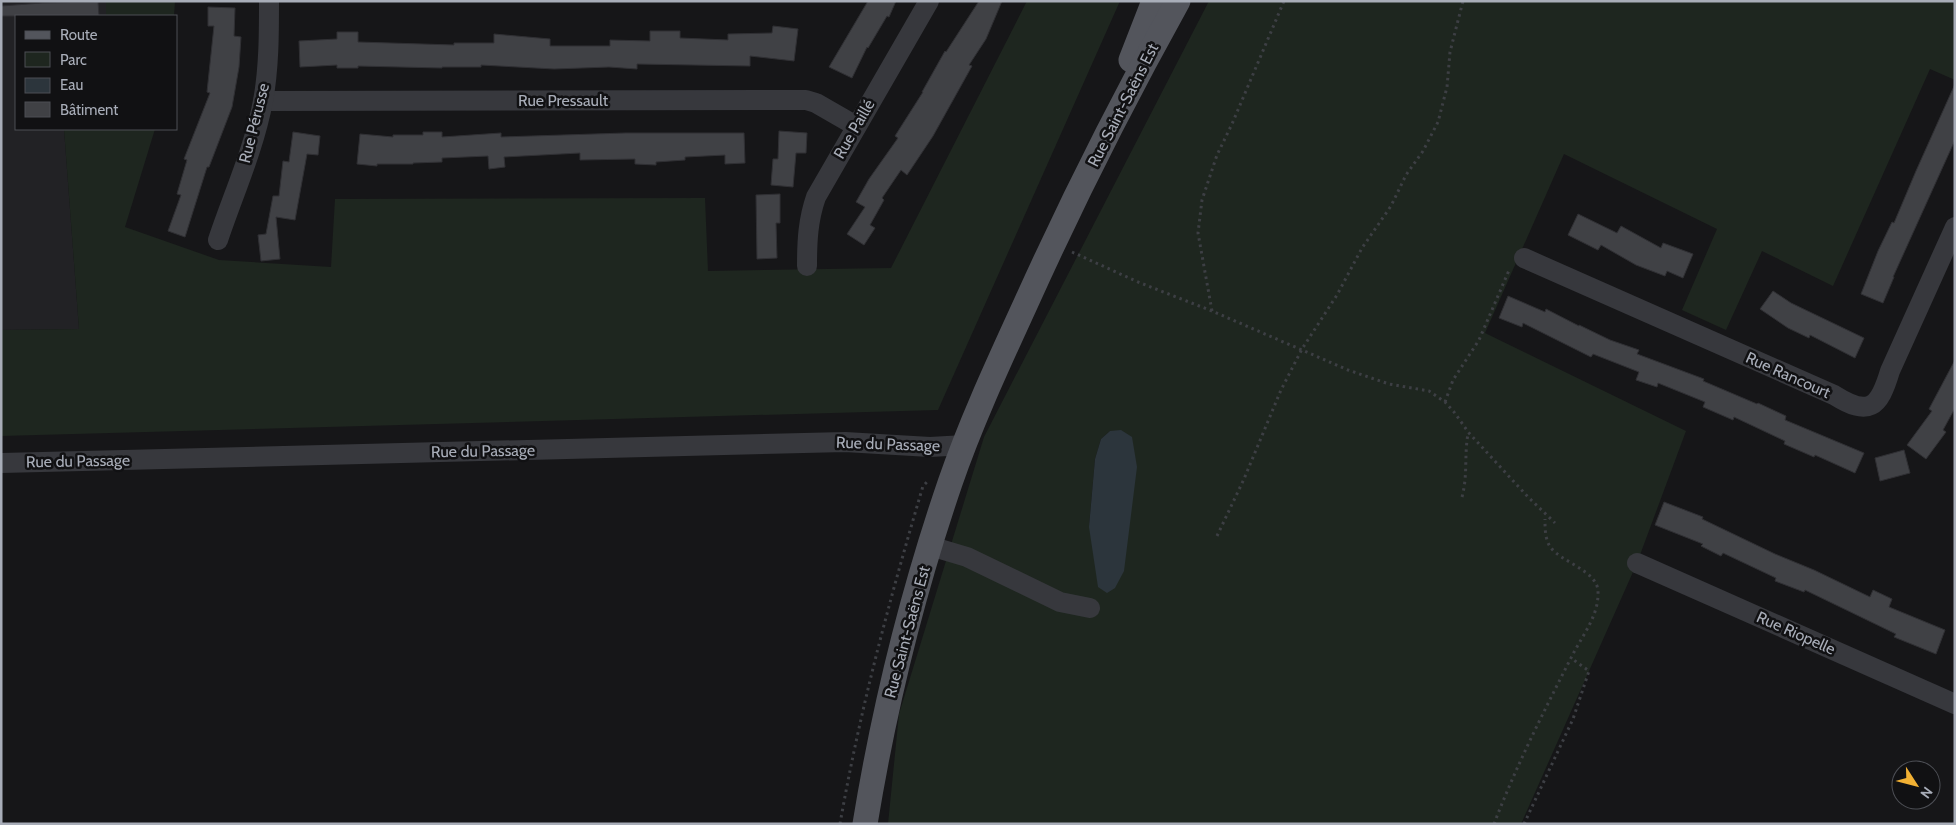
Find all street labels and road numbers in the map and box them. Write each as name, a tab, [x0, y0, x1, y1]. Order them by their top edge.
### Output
street label: Rue Saint-Saëns Est	[1084, 40, 1163, 170]
street label: Rue Pérusse	[235, 81, 273, 165]
street label: Rue Pressault	[518, 91, 609, 110]
street label: Rue Paillé	[829, 96, 879, 162]
street label: Rue Rancourt	[1743, 348, 1834, 402]
street label: Rue du Passage	[836, 433, 940, 455]
street label: Rue du Passage	[431, 441, 535, 461]
street label: Rue du Passage	[26, 451, 130, 471]
street label: Rue Saint-Saëns Est	[880, 563, 934, 700]
street label: Rue Riopelle	[1754, 607, 1838, 659]

